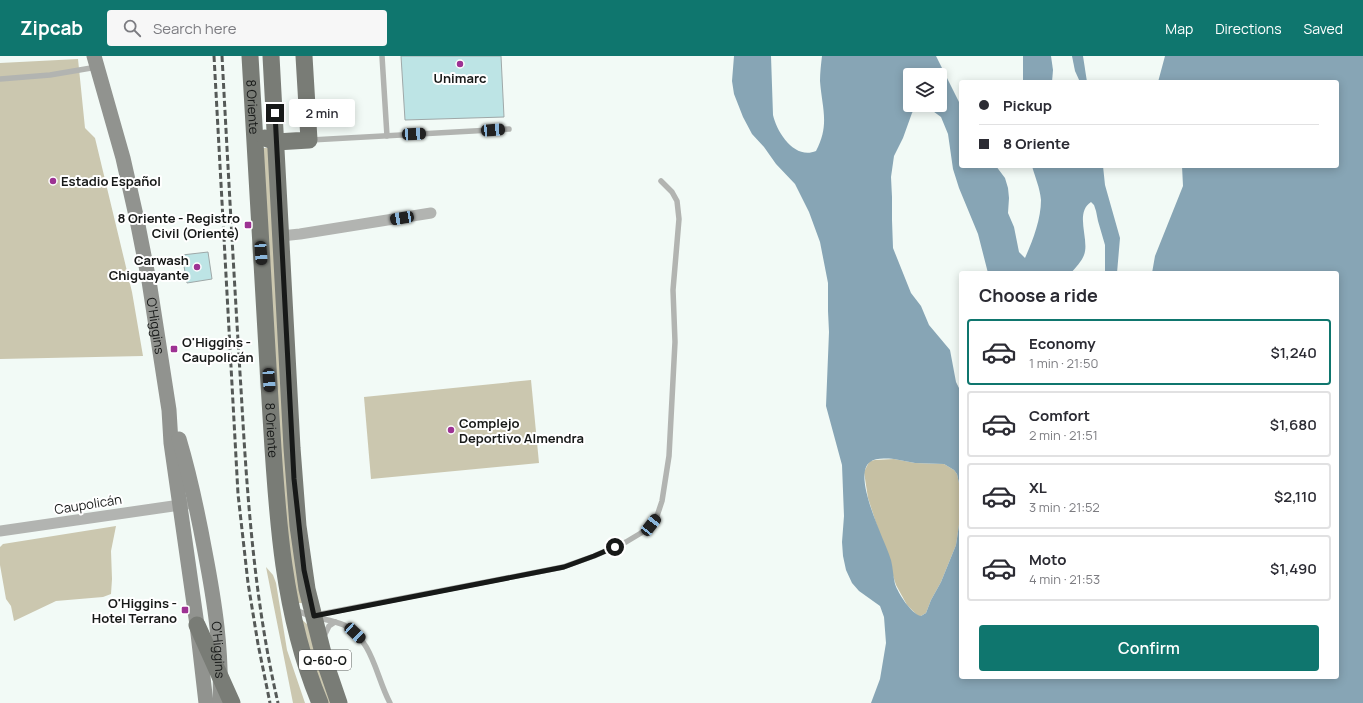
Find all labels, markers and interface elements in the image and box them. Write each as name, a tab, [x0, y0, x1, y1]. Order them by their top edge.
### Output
search box	[107, 10, 387, 46]
text: Zipcab	[20, 15, 83, 41]
icon: search	[121, 17, 143, 39]
text: Search here	[153, 18, 236, 39]
text: Map	[1165, 19, 1193, 38]
text: Directions	[1215, 19, 1282, 38]
text: Saved	[1304, 19, 1343, 38]
marker: Unimarc	[455, 59, 465, 69]
map controls	[903, 68, 947, 112]
button: layers	[903, 68, 947, 112]
place label: Unimarc	[434, 69, 487, 87]
street label: 8 Oriente	[242, 79, 263, 135]
text: Pickup	[1003, 95, 1052, 116]
callout: 2 min	[289, 99, 355, 127]
route end	[266, 104, 284, 122]
text: 2 min	[305, 104, 339, 122]
car	[481, 123, 505, 137]
car	[402, 127, 426, 141]
text: 8 Oriente	[1003, 133, 1070, 154]
place label: Estadio Español	[61, 172, 161, 190]
marker: Estadio Español	[48, 176, 58, 186]
place label: 8 Oriente - Registro Civil (Oriente)	[118, 209, 240, 242]
car	[389, 210, 415, 226]
marker: 8 Oriente - Registro Civil (Oriente)	[243, 220, 253, 230]
car	[254, 241, 268, 265]
place label: Carwash Chiguayante	[109, 251, 189, 284]
marker: Carwash Chiguayante	[192, 262, 202, 272]
text: Choose a ride	[979, 283, 1098, 307]
street label: O'Higgins	[143, 296, 169, 355]
place label: O'Higgins - Caupolicán	[182, 333, 254, 366]
text: Economy	[1029, 333, 1096, 354]
icon: car	[981, 334, 1017, 370]
text: $1,240	[1271, 342, 1317, 363]
marker: O'Higgins - Caupolicán	[169, 344, 179, 354]
text: 1 min · 21:50	[1029, 354, 1098, 372]
car	[262, 368, 276, 392]
street label: 8 Oriente	[261, 402, 283, 459]
text: Comfort	[1029, 405, 1090, 426]
icon: car	[981, 406, 1017, 442]
place label: Complejo Deportivo Almendra	[459, 414, 584, 447]
text: $1,680	[1270, 414, 1317, 435]
marker: Complejo Deportivo Almendra	[446, 425, 456, 435]
text: 2 min · 21:51	[1029, 426, 1098, 444]
text: XL	[1029, 477, 1047, 498]
icon: car	[981, 478, 1017, 514]
text: $2,110	[1274, 486, 1317, 507]
street label: Caupolicán	[53, 490, 123, 518]
text: 3 min · 21:52	[1029, 498, 1100, 516]
car	[639, 512, 663, 538]
route start	[606, 538, 624, 556]
text: Moto	[1029, 549, 1066, 570]
icon: car	[981, 550, 1017, 586]
text: $1,490	[1270, 558, 1317, 579]
text: 4 min · 21:53	[1029, 570, 1100, 588]
place label: O'Higgins - Hotel Terrano	[92, 594, 177, 627]
marker: O'Higgins - Hotel Terrano	[180, 605, 190, 615]
street label: O'Higgins	[207, 620, 229, 679]
car	[342, 620, 368, 646]
button: Confirm	[979, 625, 1319, 671]
road number: Q-60-O	[299, 650, 351, 670]

